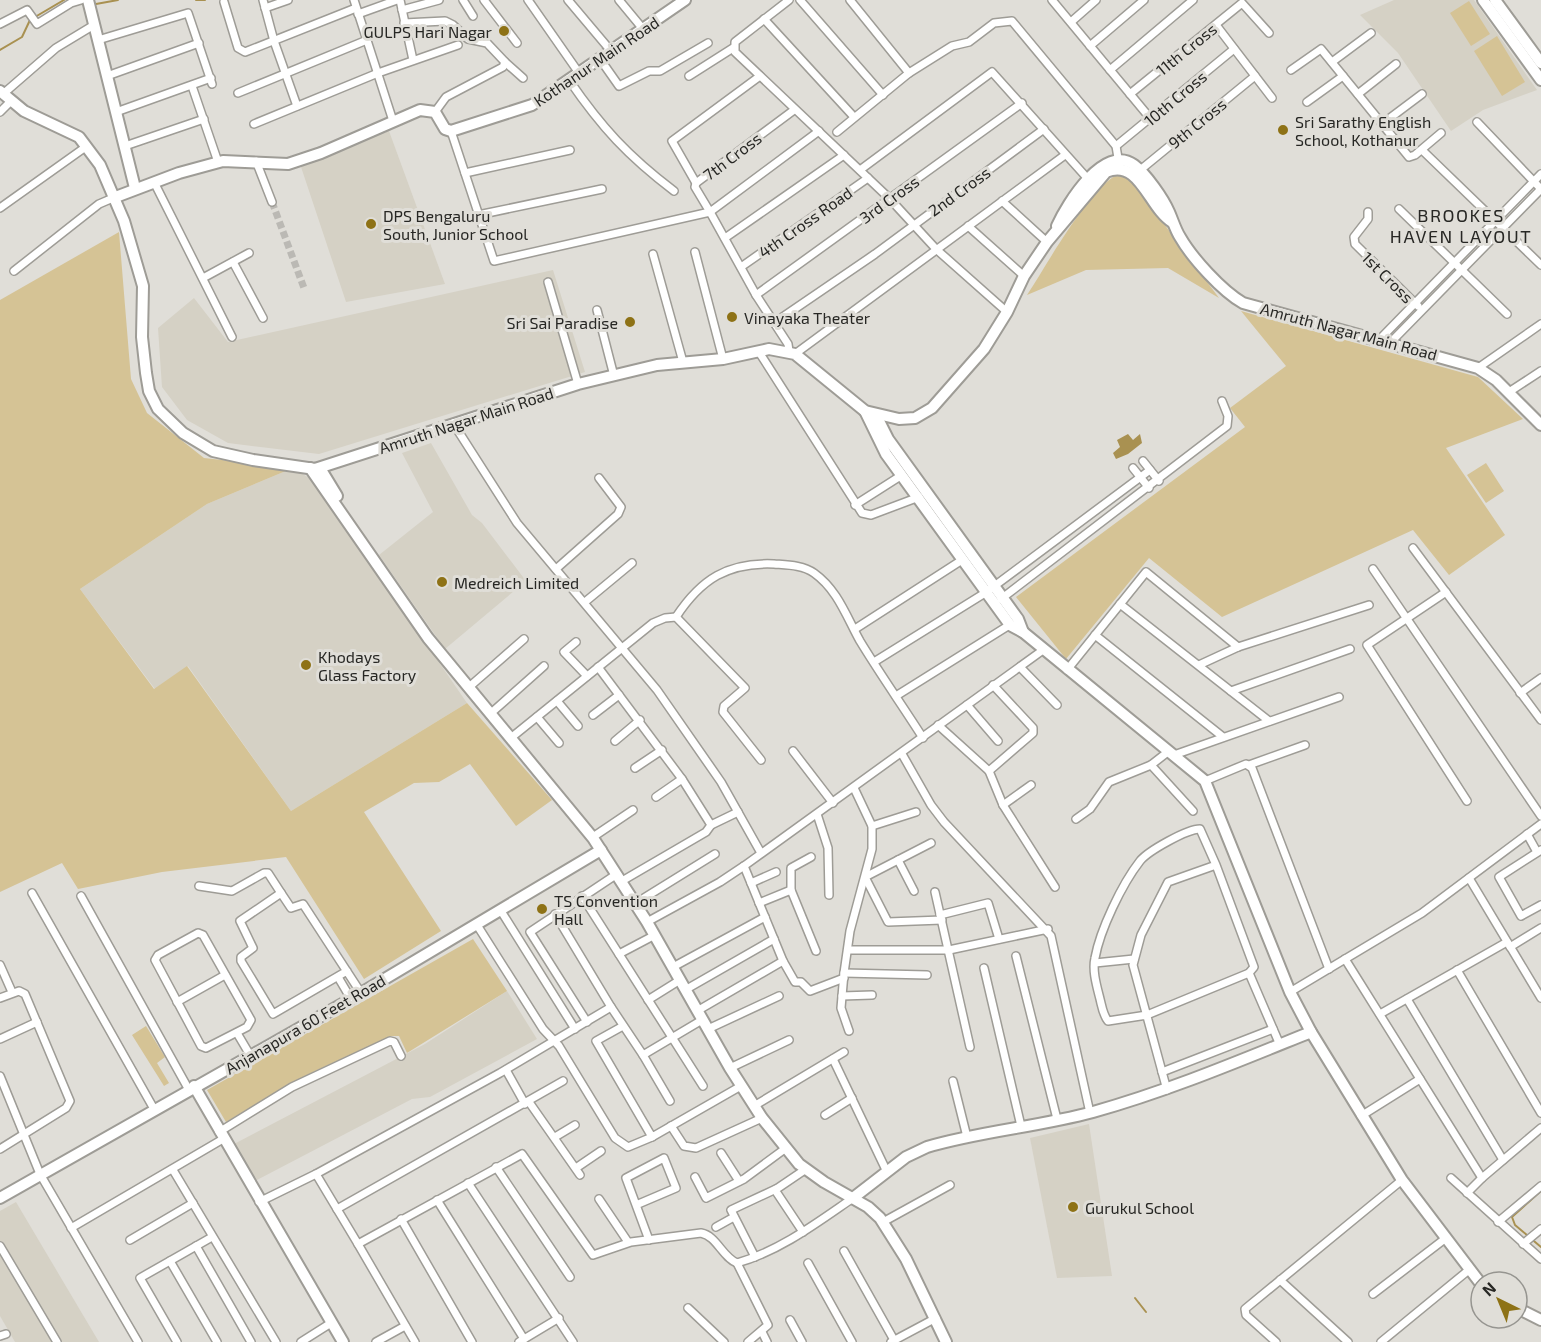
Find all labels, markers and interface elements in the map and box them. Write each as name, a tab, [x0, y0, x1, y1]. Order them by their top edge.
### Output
street label: Kothanur Main Road	[530, 12, 662, 110]
street label: 11th Cross	[1152, 19, 1220, 79]
place label: GULPS Hari Nagar	[364, 22, 493, 41]
marker: GULPS Hari Nagar	[497, 24, 511, 38]
street label: 10th Cross	[1140, 66, 1210, 130]
street label: 9th Cross	[1164, 94, 1230, 152]
place label: Sri Sarathy English School, Kothanur	[1295, 112, 1431, 149]
marker: Sri Sarathy English School, Kothanur	[1276, 123, 1290, 137]
street label: 7th Cross	[699, 128, 765, 184]
street label: 2nd Cross	[924, 162, 994, 220]
street label: 3rd Cross	[856, 171, 922, 227]
street label: 4th Cross Road	[755, 183, 855, 261]
district label: BROOKES HAVEN LAYOUT	[1390, 204, 1532, 247]
place label: DPS Bengaluru South, Junior School	[383, 206, 528, 243]
marker: DPS Bengaluru South, Junior School	[364, 217, 378, 231]
street label: 1st Cross	[1358, 247, 1418, 307]
street label: Amruth Nagar Main Road	[1258, 298, 1440, 364]
place label: Vinayaka Theater	[744, 308, 871, 327]
marker: Vinayaka Theater	[725, 310, 739, 324]
place label: Sri Sai Paradise	[507, 313, 618, 332]
marker: Sri Sai Paradise	[623, 315, 637, 329]
street label: Amruth Nagar Main Road	[376, 383, 556, 457]
place label: Medreich Limited	[454, 573, 579, 592]
marker: Medreich Limited	[435, 575, 449, 589]
place label: Khodays Glass Factory	[318, 647, 417, 684]
marker: Khodays Glass Factory	[299, 658, 313, 672]
place label: TS Convention Hall	[554, 891, 658, 928]
marker: TS Convention Hall	[535, 902, 549, 916]
street label: Anjanapura 60 Feet Road	[222, 970, 389, 1079]
place label: Gurukul School	[1085, 1198, 1194, 1217]
marker: Gurukul School	[1066, 1200, 1080, 1214]
north arrow	[1469, 1270, 1529, 1330]
text: N	[1478, 1278, 1499, 1300]

